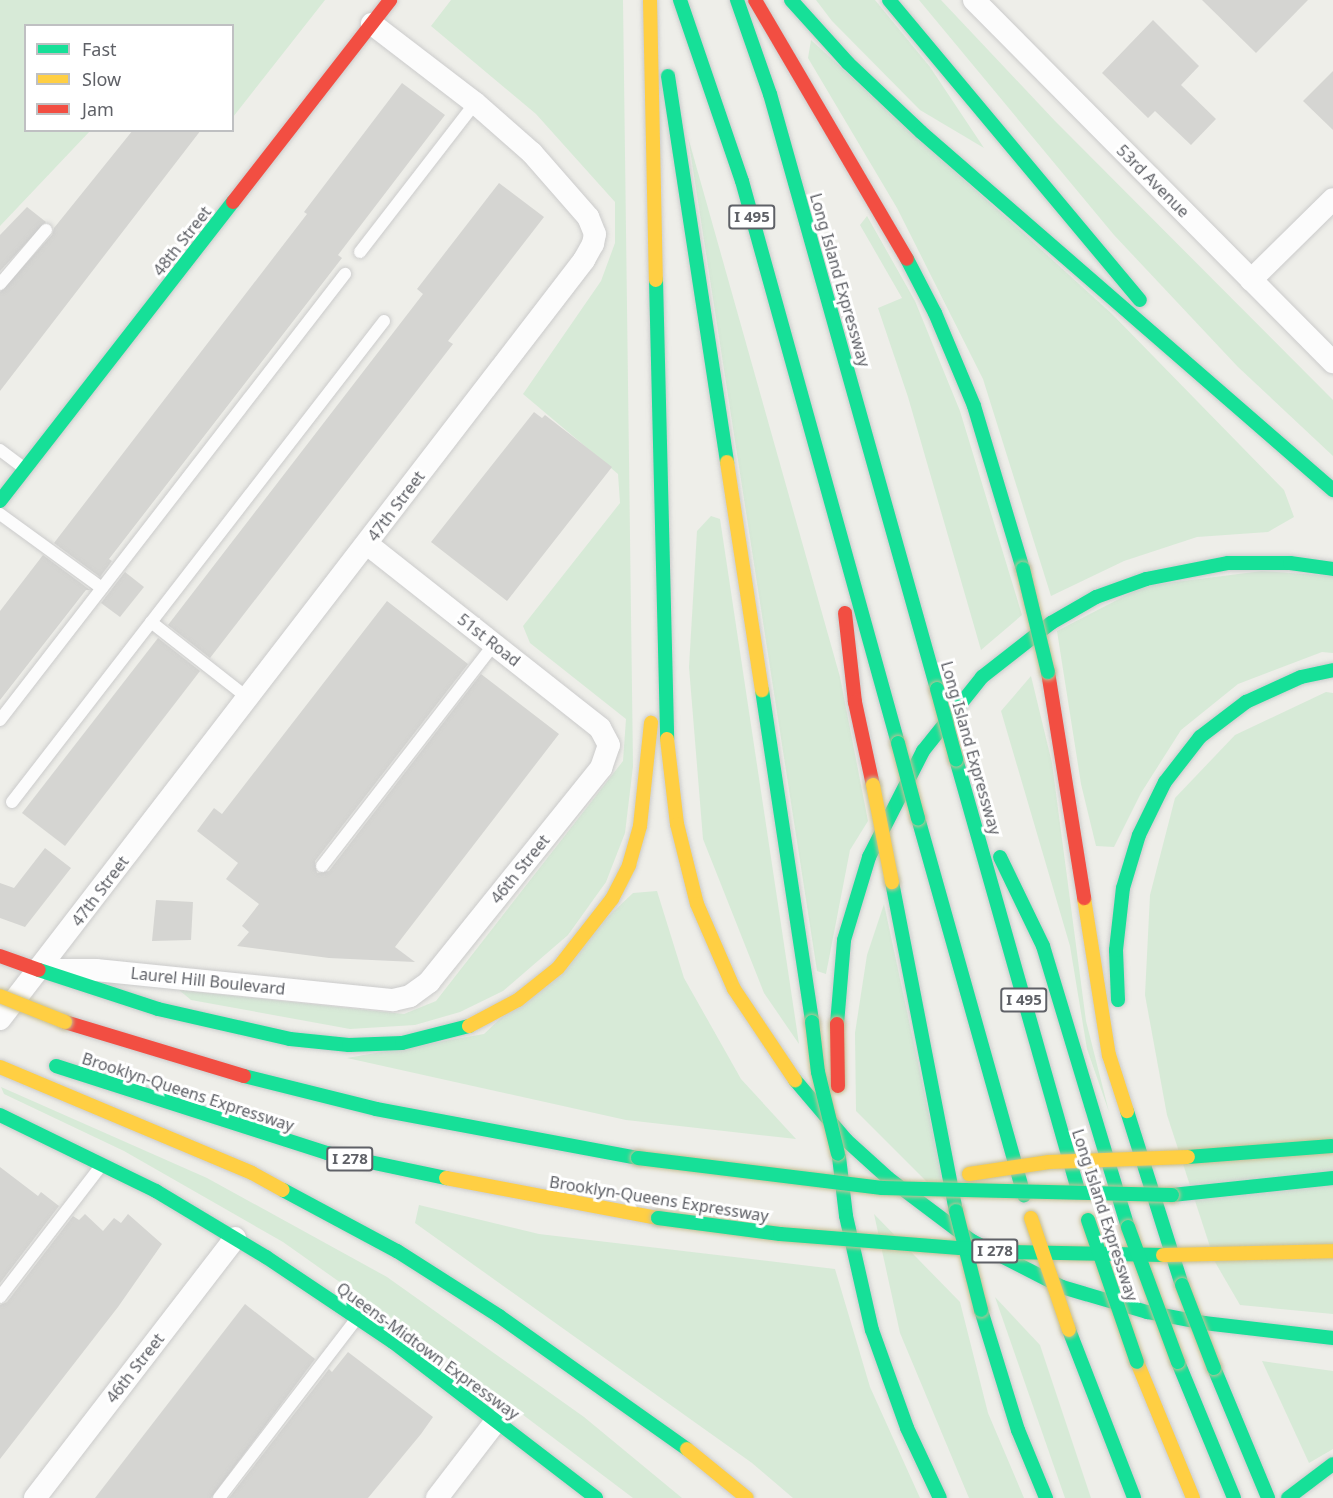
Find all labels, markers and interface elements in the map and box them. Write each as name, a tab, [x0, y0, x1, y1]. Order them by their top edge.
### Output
legend	[24, 24, 234, 132]
text: Fast	[82, 37, 117, 61]
text: Slow	[82, 67, 121, 91]
text: Jam	[82, 97, 114, 121]
street label: 53rd Avenue	[1113, 141, 1193, 221]
street label: Long Island Expressway	[806, 191, 874, 369]
street label: 48th Street	[149, 202, 215, 280]
road number: I 495	[728, 205, 776, 229]
street label: 47th Street	[363, 467, 429, 545]
street label: 51st Road	[454, 610, 524, 670]
street label: Long Island Expressway	[937, 659, 1005, 837]
street label: 46th Street	[486, 831, 554, 907]
street label: 47th Street	[67, 852, 133, 930]
street label: Laurel Hill Boulevard	[130, 963, 286, 999]
road number: I 495	[1000, 988, 1048, 1012]
street label: Brooklyn-Queens Expressway	[80, 1049, 296, 1135]
street label: Long Island Expressway	[1068, 1127, 1142, 1303]
road number: I 278	[326, 1147, 374, 1171]
street label: Brooklyn-Queens Expressway	[548, 1172, 770, 1226]
road number: I 278	[971, 1239, 1019, 1263]
street label: Queens-Midtown Expressway	[333, 1278, 523, 1424]
street label: 46th Street	[102, 1329, 168, 1407]

